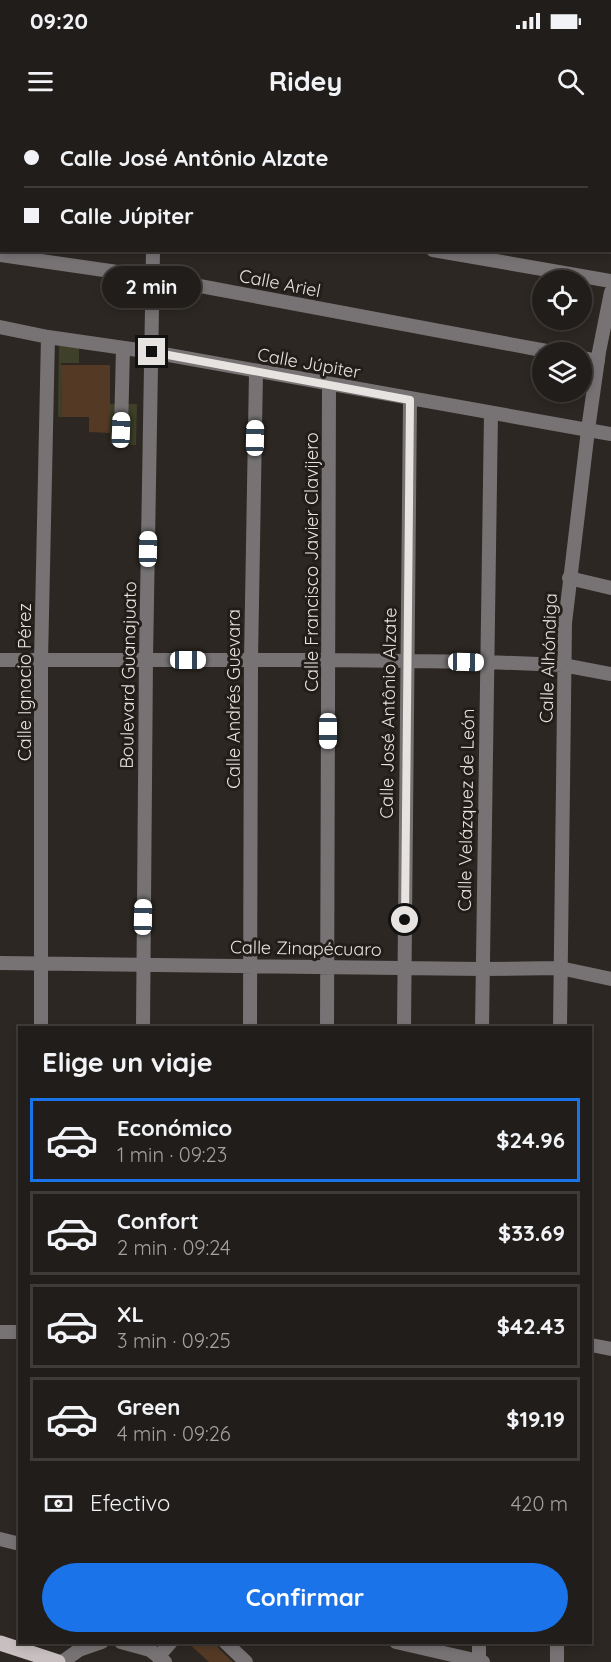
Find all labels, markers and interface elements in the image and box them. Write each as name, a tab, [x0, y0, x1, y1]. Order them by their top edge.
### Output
text: 09:20	[30, 7, 88, 35]
text: Ridey	[269, 64, 342, 98]
icon: menu	[24, 65, 57, 98]
icon: search	[554, 65, 587, 98]
text: Calle José Antônio Alzate	[60, 144, 328, 172]
text: Calle Júpiter	[60, 202, 194, 230]
street label: Calle Ariel	[237, 264, 323, 302]
callout: 2 min	[102, 265, 201, 307]
map controls	[532, 270, 592, 402]
button: locate	[532, 270, 592, 330]
text: 2 min	[125, 274, 178, 299]
route end	[138, 338, 165, 365]
button: layers	[532, 342, 592, 402]
street label: Calle Júpiter	[256, 343, 362, 383]
car	[111, 412, 131, 448]
car	[246, 420, 264, 456]
street label: Calle Francisco Javier Clavijero	[300, 432, 323, 692]
car	[139, 531, 157, 567]
street label: Boulevard Guanajuato	[115, 581, 141, 769]
street label: Calle Alhóndiga	[534, 593, 562, 723]
street label: Calle Ignacio Pérez	[13, 603, 36, 761]
street label: Calle José Antônio Alzate	[375, 607, 401, 819]
street label: Calle Andrés Guevara	[222, 609, 245, 789]
car	[170, 651, 206, 669]
car	[448, 653, 484, 671]
street label: Calle Velázquez de León	[453, 708, 479, 912]
car	[319, 713, 337, 749]
car	[134, 899, 152, 935]
route start	[391, 906, 418, 933]
street label: Calle Zinapécuaro	[230, 935, 382, 961]
text: Elige un viaje	[42, 1045, 213, 1079]
icon: car	[45, 1113, 99, 1167]
text: Económico	[117, 1114, 232, 1142]
text: $24.96	[496, 1126, 565, 1154]
text: 1 min · 09:23	[117, 1142, 227, 1167]
icon: car	[45, 1206, 99, 1260]
text: Confort	[117, 1207, 199, 1235]
text: $33.69	[498, 1219, 565, 1247]
text: 2 min · 09:24	[117, 1235, 231, 1260]
icon: car	[45, 1299, 99, 1353]
text: XL	[117, 1300, 144, 1328]
text: $42.43	[497, 1312, 565, 1340]
text: 3 min · 09:25	[117, 1328, 231, 1353]
icon: car	[45, 1392, 99, 1446]
text: Green	[117, 1393, 180, 1421]
text: $19.19	[506, 1405, 565, 1433]
text: 4 min · 09:26	[117, 1421, 231, 1446]
icon: cash	[42, 1487, 75, 1520]
text: Efectivo	[90, 1489, 170, 1517]
text: 420 m	[511, 1491, 568, 1516]
button: Confirmar	[42, 1563, 568, 1632]

